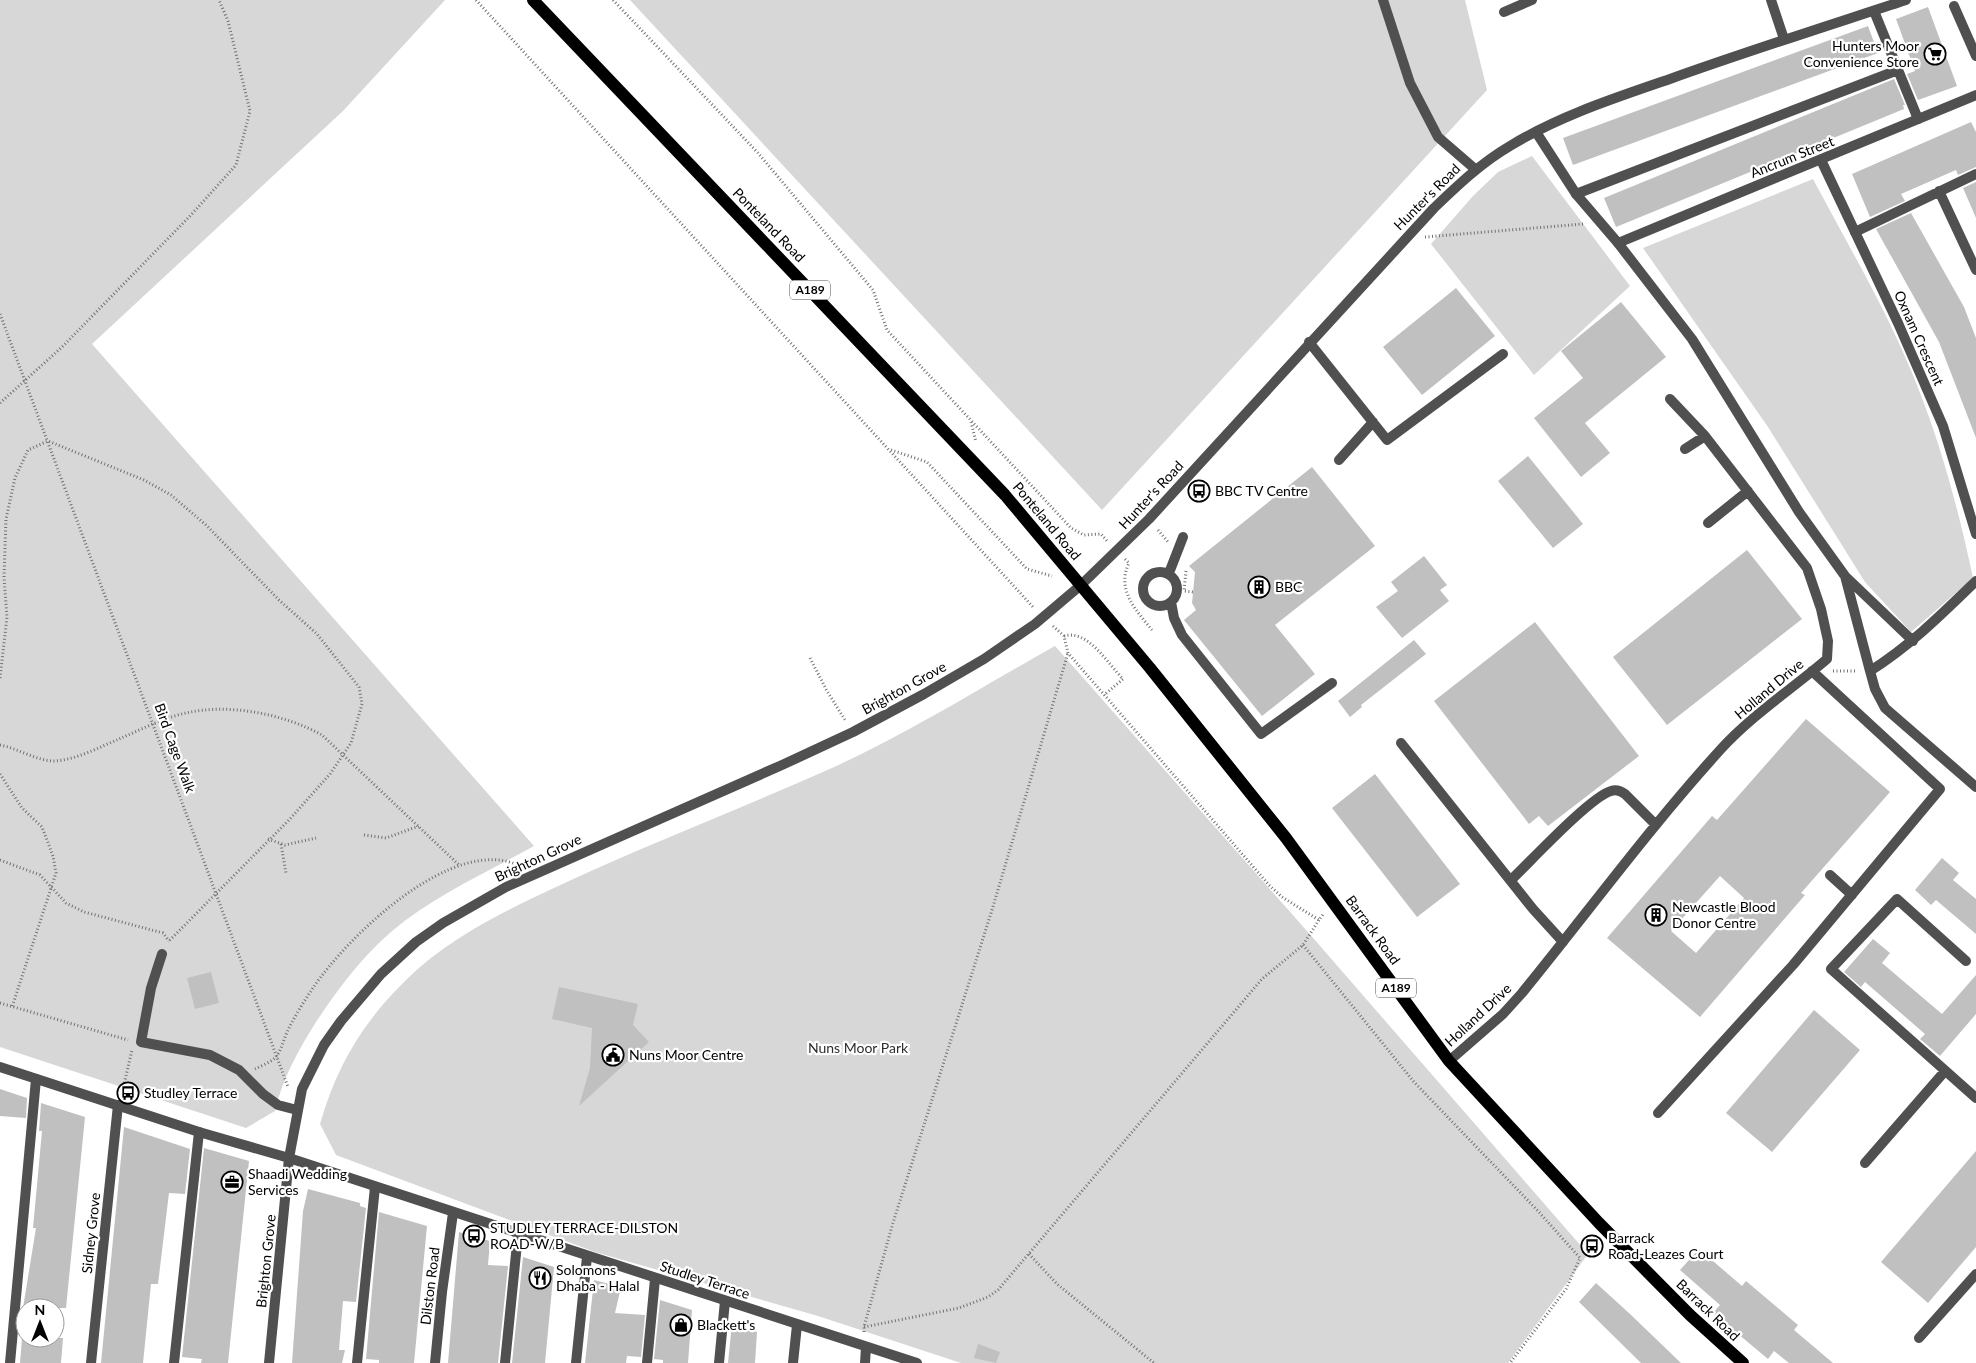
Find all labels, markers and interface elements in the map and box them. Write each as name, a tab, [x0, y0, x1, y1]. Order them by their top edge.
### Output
place label: Hunters Moor Convenience Store	[1803, 37, 1919, 70]
supermarket icon: Hunters Moor Convenience Store	[1923, 42, 1947, 66]
street label: Ancrum Street	[1747, 132, 1836, 181]
street label: Hunter's Road	[1390, 160, 1463, 233]
street label: Ponteland Road	[730, 184, 809, 265]
road number: A189	[790, 280, 830, 300]
street label: Oxnam Crescent	[1891, 288, 1948, 388]
street label: Hunter's Road	[1115, 457, 1187, 532]
street label: Ponteland Road	[1010, 478, 1085, 563]
bus stop icon: BBC TV Centre	[1187, 479, 1211, 503]
place label: BBC TV Centre	[1215, 482, 1308, 499]
building icon: BBC	[1247, 575, 1271, 599]
place label: BBC	[1275, 578, 1303, 595]
street label: Holland Drive	[1731, 655, 1807, 722]
street label: Brighton Grove	[859, 657, 949, 718]
street label: Bird Cage Walk	[151, 701, 200, 796]
street label: Brighton Grove	[492, 830, 584, 885]
street label: Barrack Road	[1343, 892, 1404, 968]
place label: Newcastle Blood Donor Centre	[1672, 898, 1776, 931]
building icon: Newcastle Blood Donor Centre	[1644, 903, 1668, 927]
road number: A189	[1376, 978, 1416, 998]
street label: Holland Drive	[1441, 980, 1514, 1050]
park label: Nuns Moor Park	[808, 1039, 909, 1056]
public building icon: Nuns Moor Centre	[601, 1043, 625, 1067]
place label: Nuns Moor Centre	[629, 1046, 743, 1063]
bus stop icon: Studley Terrace	[116, 1081, 140, 1105]
place label: Studley Terrace	[144, 1084, 237, 1101]
place label: Shaadi Wedding Services	[248, 1165, 347, 1198]
office icon: Shaadi Wedding Services	[220, 1170, 244, 1194]
street label: Sidney Grove	[78, 1192, 103, 1274]
street label: Brighton Grove	[252, 1213, 279, 1308]
place label: STUDLEY TERRACE-DILSTON ROAD-W/B	[490, 1219, 678, 1252]
bus stop icon: STUDLEY TERRACE-DILSTON ROAD-W/B	[462, 1224, 486, 1248]
place label: Barrack Road-Leazes Court	[1608, 1229, 1724, 1262]
bus stop icon: Barrack Road-Leazes Court	[1580, 1234, 1604, 1258]
street label: Dilston Road	[416, 1246, 443, 1326]
street label: Studley Terrace	[658, 1257, 752, 1302]
place label: Solomons Dhaba - Halal	[556, 1261, 639, 1294]
restaurant icon: Solomons Dhaba - Halal	[528, 1266, 552, 1290]
street label: Barrack Road	[1673, 1275, 1744, 1344]
north arrow	[15, 1298, 65, 1348]
text: N	[35, 1301, 45, 1318]
shop icon: Blackett's	[669, 1313, 693, 1337]
place label: Blackett's	[697, 1316, 755, 1333]

